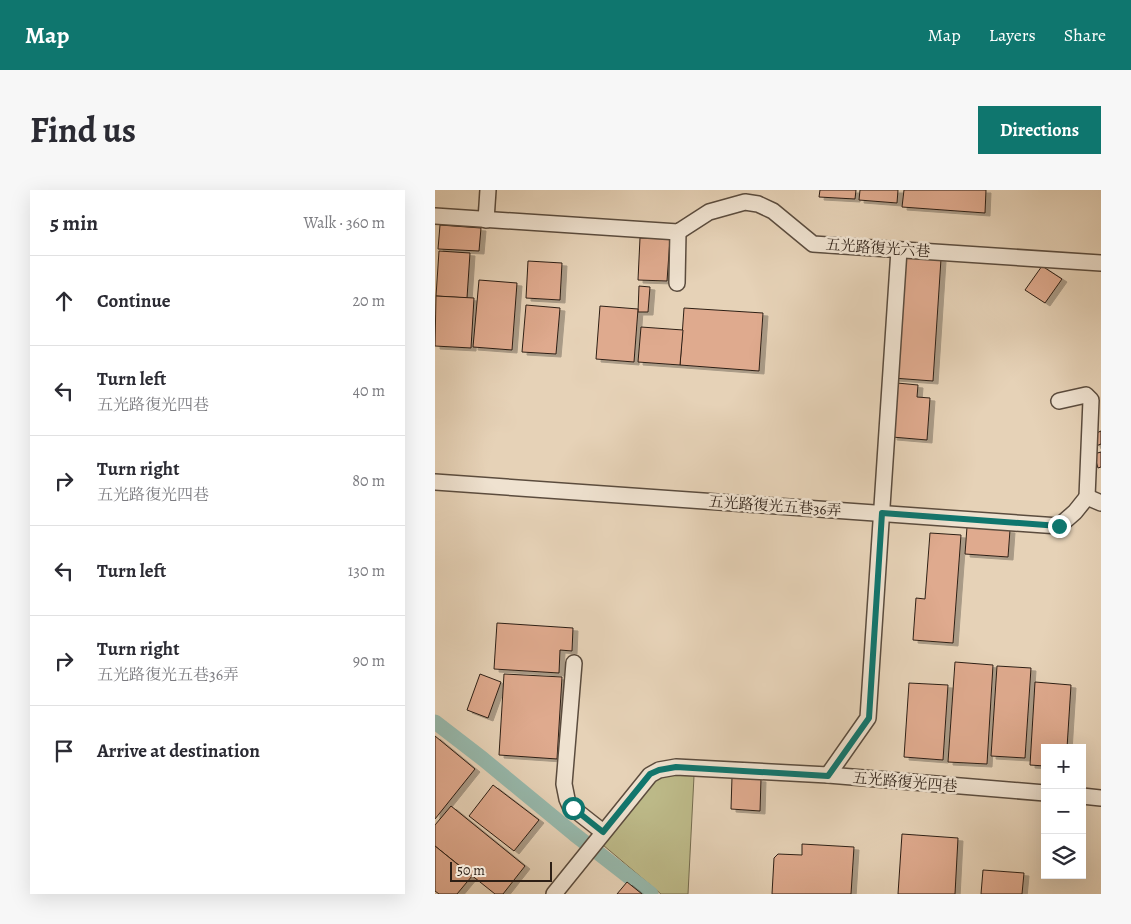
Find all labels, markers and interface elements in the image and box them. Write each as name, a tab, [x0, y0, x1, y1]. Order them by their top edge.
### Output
text: Map	[25, 19, 69, 51]
text: Map	[928, 23, 961, 47]
text: Layers	[989, 23, 1036, 47]
text: Share	[1064, 23, 1106, 47]
text: Find us	[30, 106, 136, 154]
button: Directions	[978, 106, 1101, 154]
text: 5 min	[50, 209, 98, 237]
text: Walk · 360 m	[303, 212, 385, 234]
street label: 五光路復光六巷	[825, 234, 931, 262]
icon: ahead	[50, 287, 78, 315]
text: Continue	[97, 288, 171, 314]
text: 20 m	[352, 290, 385, 312]
text: Turn left	[97, 366, 166, 392]
icon: left	[50, 377, 78, 405]
text: 40 m	[353, 380, 385, 402]
text: 五光路復光四巷	[97, 394, 209, 416]
text: Turn right	[97, 456, 179, 482]
icon: right	[50, 467, 78, 495]
text: 80 m	[352, 470, 385, 492]
text: 五光路復光四巷	[97, 484, 209, 506]
street label: 五光路復光五巷36弄	[708, 491, 842, 521]
route end	[1048, 515, 1071, 538]
icon: left	[50, 557, 78, 585]
text: Turn left	[97, 558, 166, 584]
text: 130 m	[348, 560, 385, 582]
text: Turn right	[97, 636, 179, 662]
icon: right	[50, 647, 78, 675]
text: 90 m	[353, 650, 385, 672]
text: 五光路復光五巷36弄	[97, 664, 239, 686]
icon: arrive	[50, 737, 78, 765]
text: Arrive at destination	[97, 738, 260, 764]
map controls	[1041, 744, 1086, 879]
button: +	[1041, 744, 1086, 789]
street label: 五光路復光四巷	[852, 767, 958, 797]
button: −	[1041, 789, 1086, 834]
route start	[562, 797, 585, 820]
button: layers	[1041, 834, 1086, 879]
scale bar	[450, 859, 553, 882]
text: 50 m	[457, 861, 485, 880]

